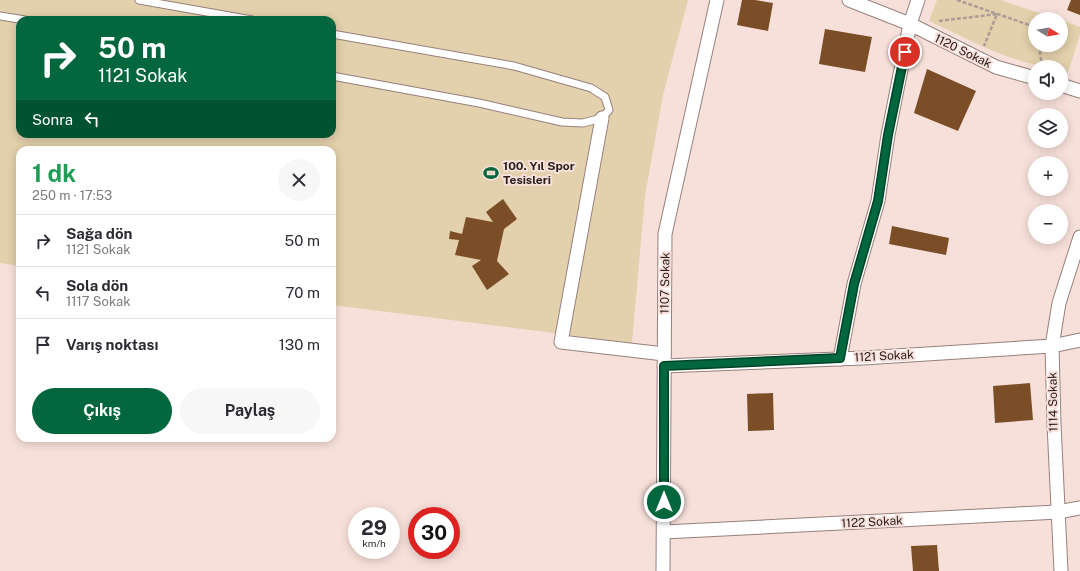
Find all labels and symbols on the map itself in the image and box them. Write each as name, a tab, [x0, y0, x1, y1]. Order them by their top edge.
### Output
north arrow	[1028, 12, 1068, 52]
street label: 1120 Sokak	[932, 31, 994, 71]
pin	[888, 35, 922, 69]
place label: 100. Yıl Spor Tesisleri	[503, 159, 575, 187]
sports icon: 100. Yıl Spor Tesisleri	[482, 164, 500, 182]
street label: 1107 Sokak	[657, 252, 673, 314]
street label: 1121 Sokak	[854, 347, 914, 365]
street label: 1114 Sokak	[1045, 372, 1061, 432]
position arrow	[643, 481, 685, 523]
speed limit sign: 30	[408, 507, 460, 559]
street label: 1122 Sokak	[841, 513, 903, 531]

